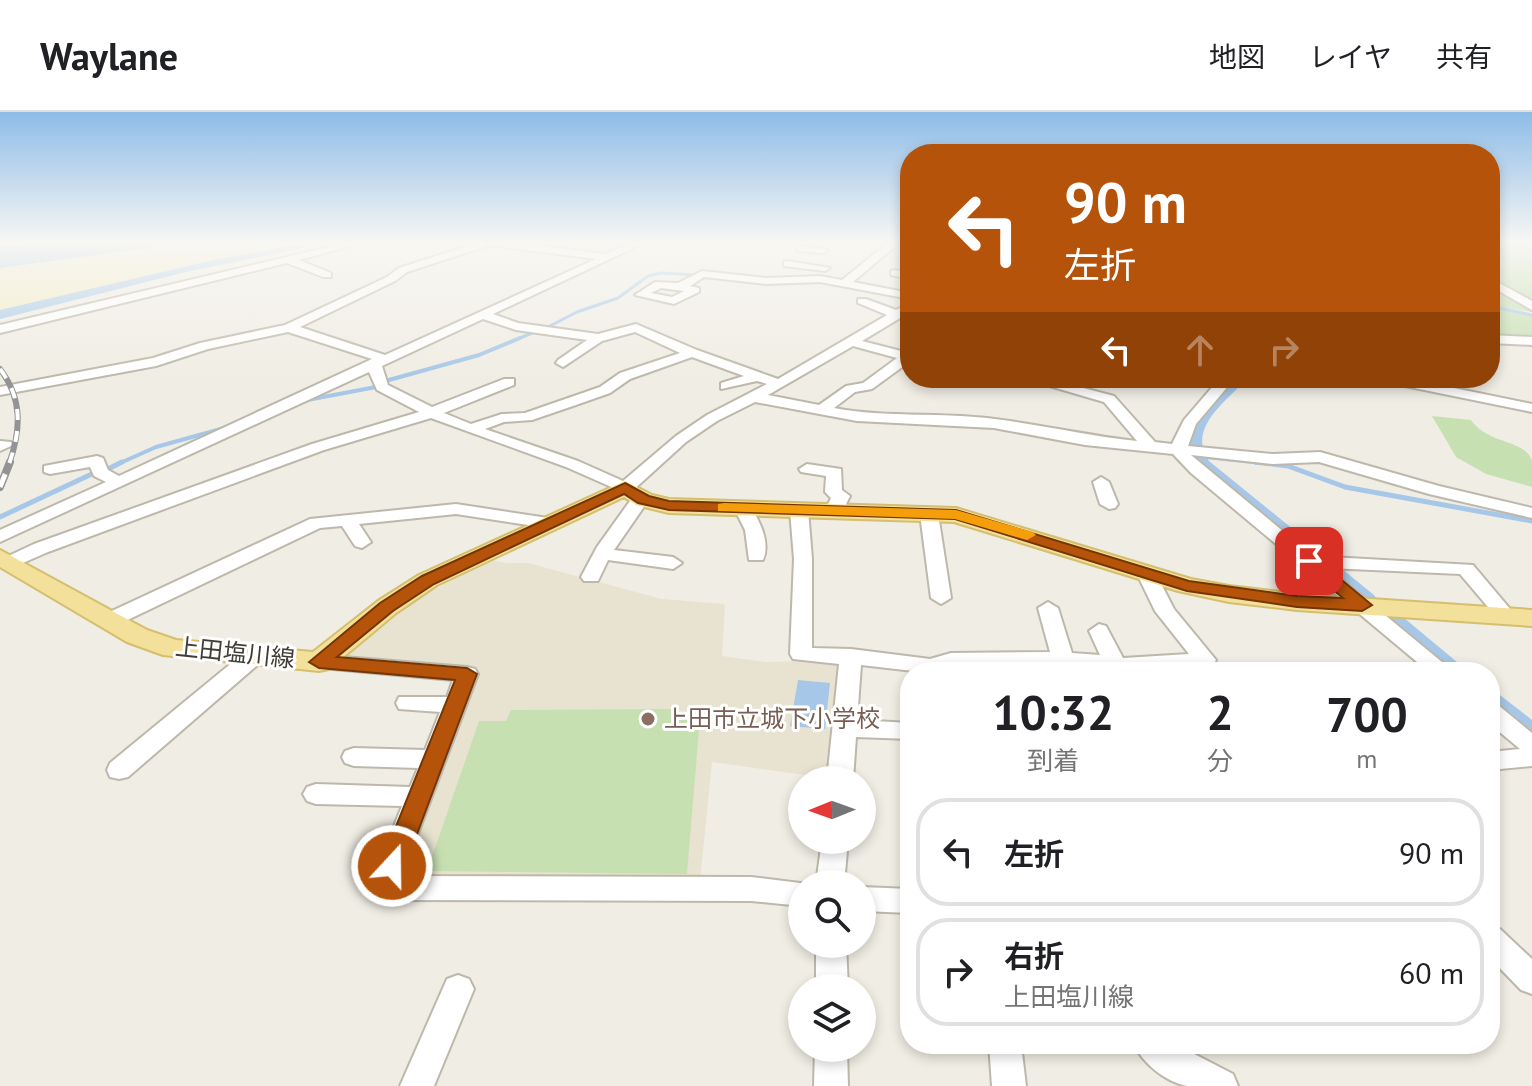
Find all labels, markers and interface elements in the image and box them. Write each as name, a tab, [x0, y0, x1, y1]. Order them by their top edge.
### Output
text: Waylane	[40, 31, 178, 80]
text: 地図	[1209, 38, 1265, 75]
text: レイヤ	[1309, 38, 1392, 75]
text: 共有	[1436, 38, 1492, 75]
text: 90 m	[1064, 166, 1187, 238]
icon: left	[932, 176, 1036, 280]
text: 左折	[1064, 241, 1136, 288]
icon: left	[1094, 328, 1138, 372]
icon: ahead	[1178, 328, 1222, 372]
icon: right	[1262, 328, 1306, 372]
pin	[1275, 527, 1343, 595]
icon: arrive	[1287, 539, 1331, 583]
street label: 上田塩川線	[174, 631, 296, 674]
text: 10:32	[992, 681, 1114, 743]
text: 2	[1206, 681, 1234, 743]
text: 700	[1326, 683, 1408, 745]
place label: 上田市立城下小学校	[664, 703, 880, 734]
marker: 上田市立城下小学校	[639, 710, 657, 728]
text: m	[1356, 742, 1377, 775]
text: 到着	[1027, 744, 1079, 777]
text: 分	[1207, 744, 1233, 777]
north arrow	[788, 766, 876, 854]
map controls	[788, 766, 876, 1062]
position arrow	[350, 824, 434, 908]
icon: left	[936, 830, 980, 874]
text: 90 m	[1399, 833, 1464, 872]
text: 左折	[1004, 834, 1064, 873]
button: search	[788, 870, 876, 958]
text: 右折	[1004, 936, 1064, 975]
icon: right	[936, 950, 980, 994]
text: 60 m	[1399, 953, 1464, 992]
button: layers	[788, 974, 876, 1062]
text: 上田塩川線	[1004, 980, 1134, 1013]

